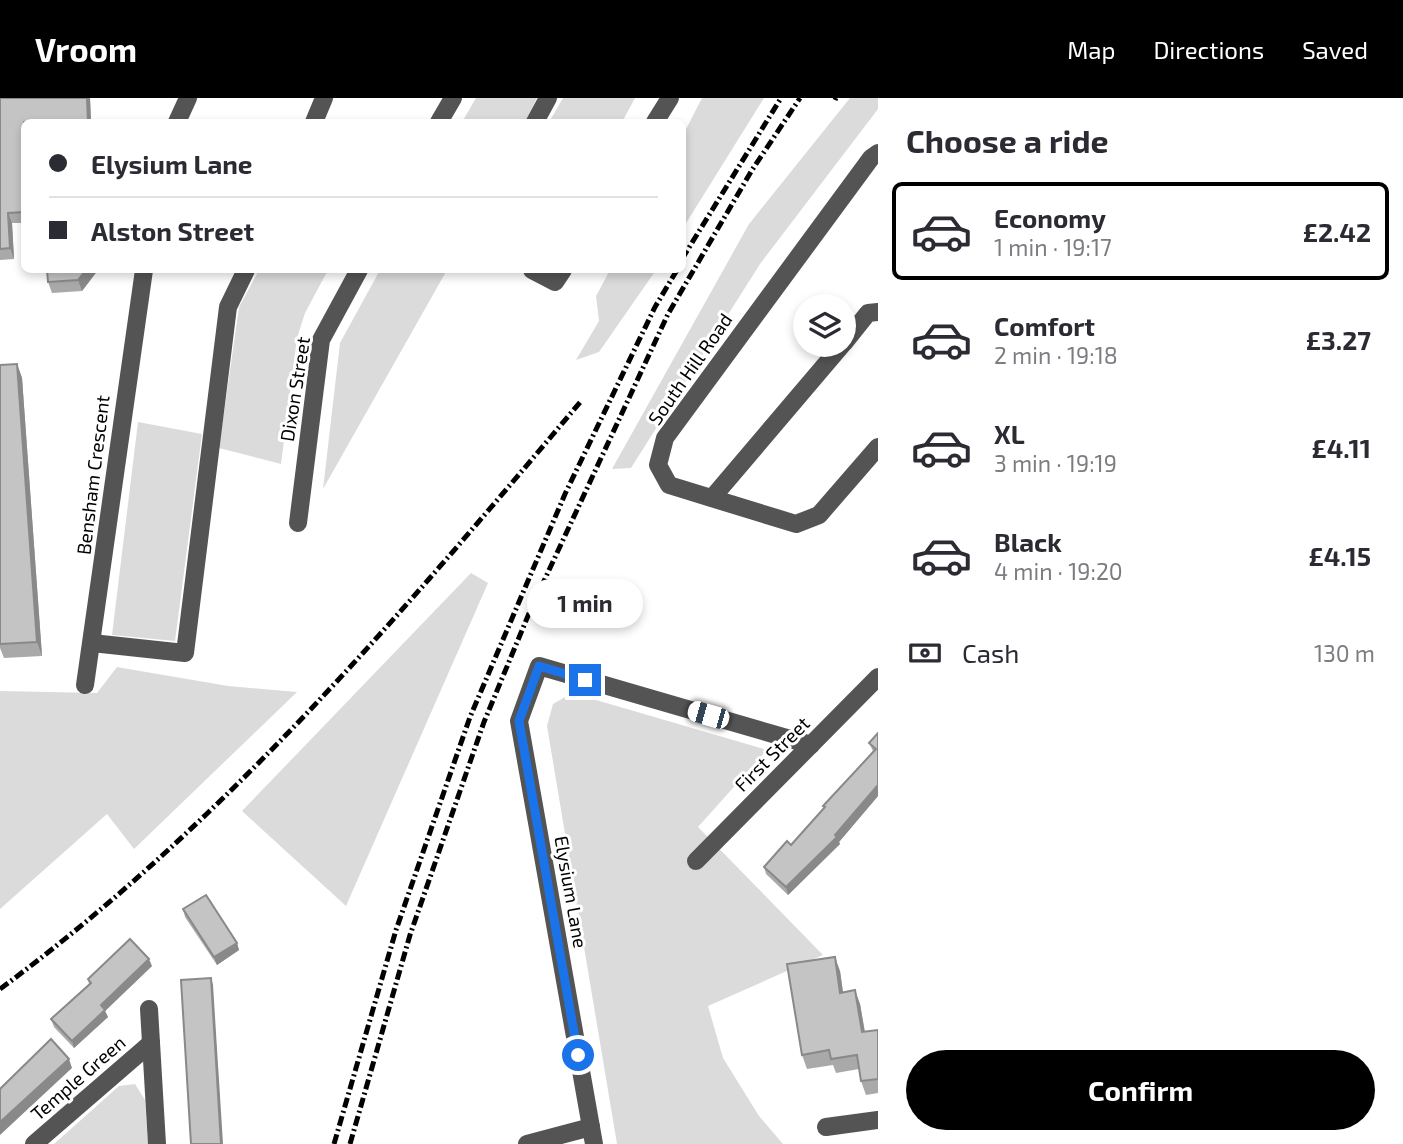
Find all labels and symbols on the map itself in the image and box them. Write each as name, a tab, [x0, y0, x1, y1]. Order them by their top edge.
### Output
street label: South Hill Road	[643, 308, 737, 429]
street label: Dixon Street	[275, 335, 314, 443]
street label: Bensham Crescent	[71, 394, 114, 556]
callout: 1 min	[527, 578, 643, 628]
route end	[569, 664, 601, 696]
car	[685, 699, 732, 731]
street label: First Street	[729, 711, 814, 796]
street label: Elysium Lane	[550, 834, 593, 950]
street label: Temple Green	[26, 1030, 130, 1125]
route start	[562, 1039, 594, 1071]

